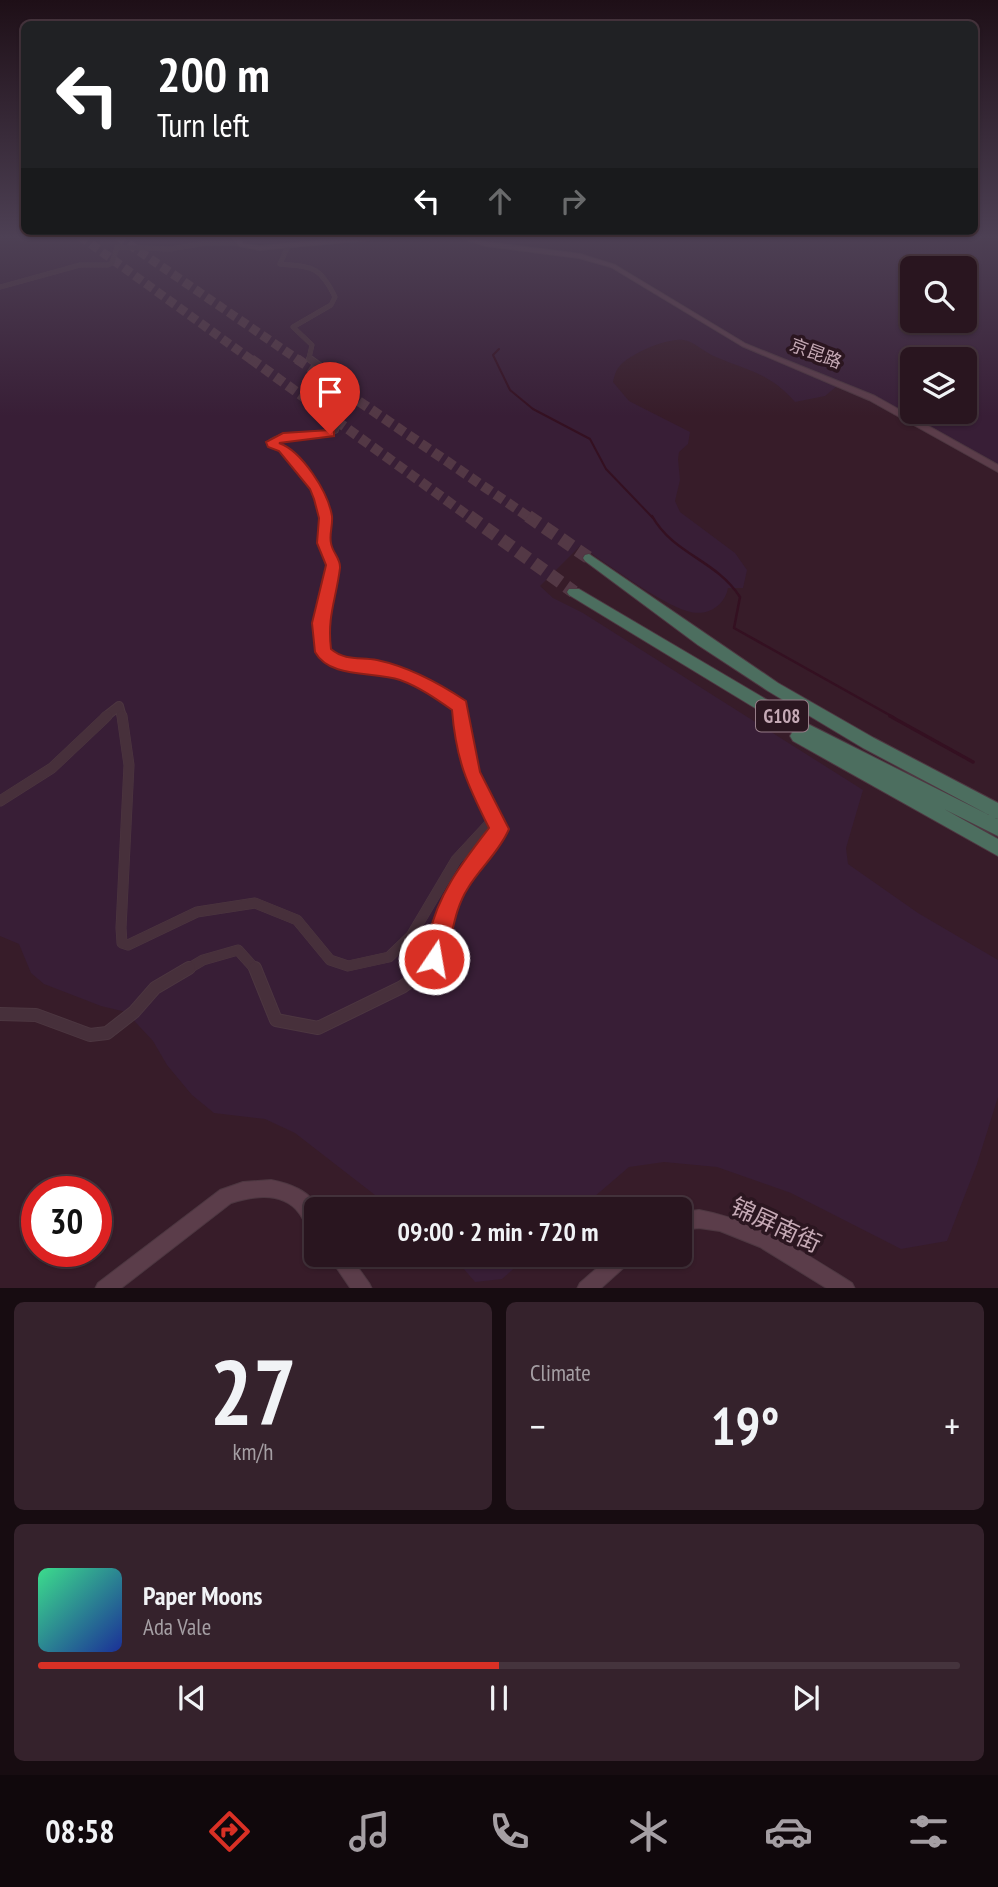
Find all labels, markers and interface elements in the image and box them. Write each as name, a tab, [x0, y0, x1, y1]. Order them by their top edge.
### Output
text: 200 m	[157, 42, 270, 106]
icon: left	[42, 49, 133, 140]
text: Turn left	[157, 104, 249, 146]
icon: left	[408, 182, 446, 220]
icon: ahead	[481, 182, 519, 220]
icon: right	[554, 182, 592, 220]
map controls	[900, 256, 977, 424]
button: search	[900, 256, 977, 333]
street label: 京昆路	[787, 333, 845, 373]
button: layers	[900, 347, 977, 424]
pin	[300, 362, 360, 434]
icon: arrive	[311, 373, 349, 411]
road number: G108	[756, 701, 808, 732]
position arrow	[397, 922, 471, 996]
speed limit sign: 30	[21, 1176, 112, 1267]
street label: 锦屏南街	[726, 1191, 826, 1259]
text: 09:00 · 2 min · 720 m	[398, 1215, 598, 1248]
text: 27	[210, 1332, 297, 1450]
text: Climate	[530, 1358, 591, 1387]
text: 19°	[711, 1392, 779, 1459]
text: −	[530, 1401, 546, 1450]
text: +	[944, 1401, 960, 1450]
text: km/h	[233, 1437, 273, 1466]
text: Paper Moons	[143, 1579, 262, 1612]
text: Ada Vale	[143, 1612, 211, 1641]
icon: previous	[173, 1679, 211, 1717]
icon: pause	[480, 1679, 518, 1717]
icon: next	[787, 1679, 825, 1717]
icon: directions	[205, 1807, 254, 1856]
icon: music	[345, 1807, 394, 1856]
icon: phone	[485, 1807, 534, 1856]
icon: climate	[624, 1807, 673, 1856]
icon: car	[764, 1807, 813, 1856]
icon: filters	[904, 1807, 953, 1856]
text: 08:58	[45, 1810, 115, 1852]

